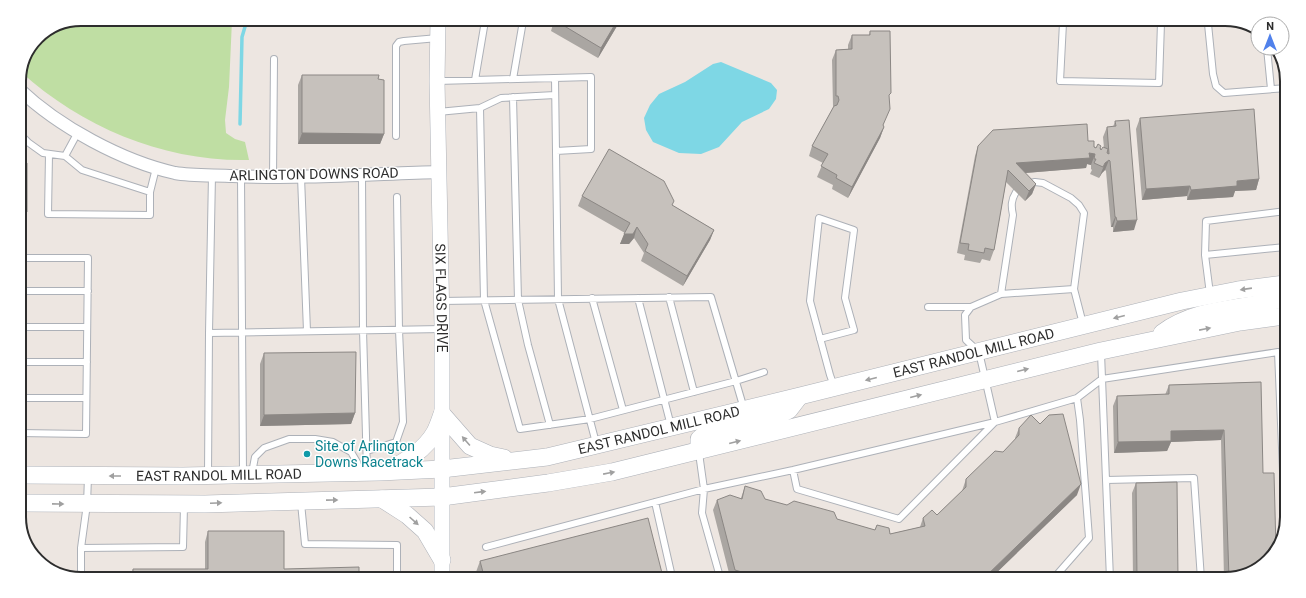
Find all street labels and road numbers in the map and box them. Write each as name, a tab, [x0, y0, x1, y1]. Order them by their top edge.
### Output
street label: ARLINGTON DOWNS ROAD	[229, 165, 399, 183]
street label: SIX FLAGS DRIVE	[432, 243, 450, 352]
street label: EAST RANDOL MILL ROAD	[891, 325, 1056, 381]
street label: EAST RANDOL MILL ROAD	[577, 403, 741, 457]
street label: EAST RANDOL MILL ROAD	[136, 466, 302, 484]

